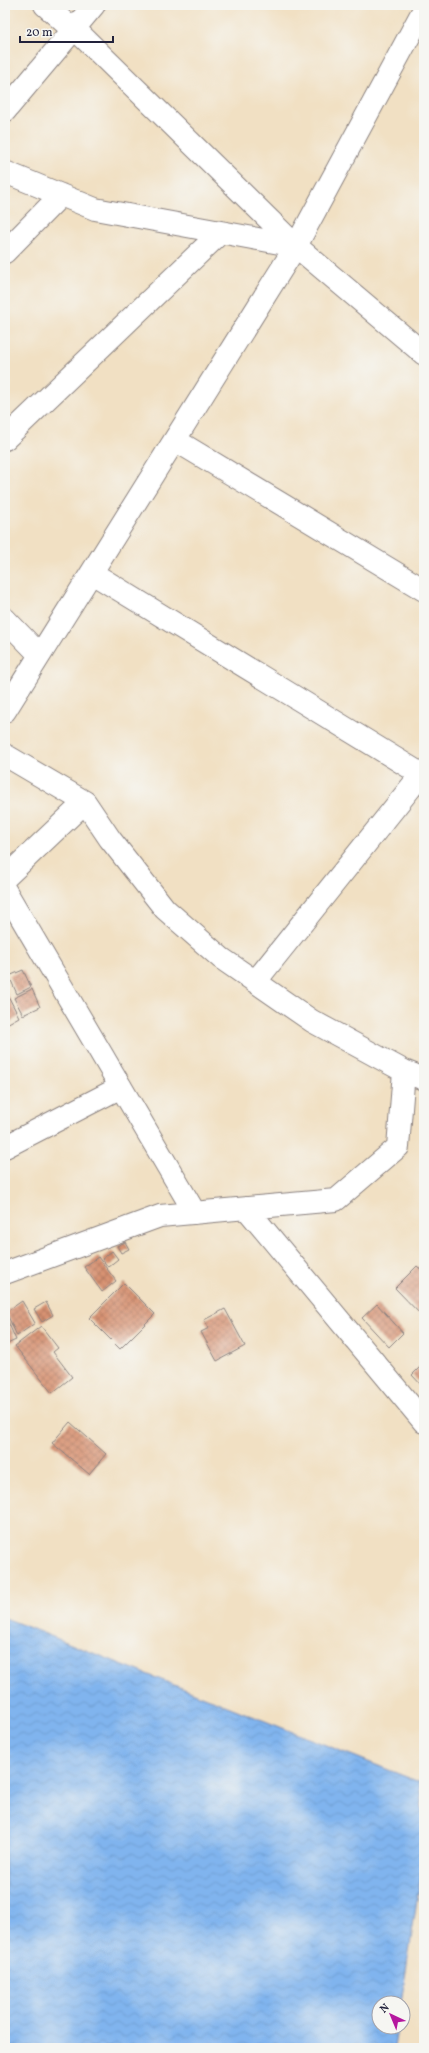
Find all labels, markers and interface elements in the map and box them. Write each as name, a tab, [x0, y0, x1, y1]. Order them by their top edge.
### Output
scale bar	[20, 18, 113, 44]
text: 20 m	[26, 25, 53, 41]
north arrow	[371, 1995, 411, 2035]
text: N	[377, 2001, 393, 2017]

